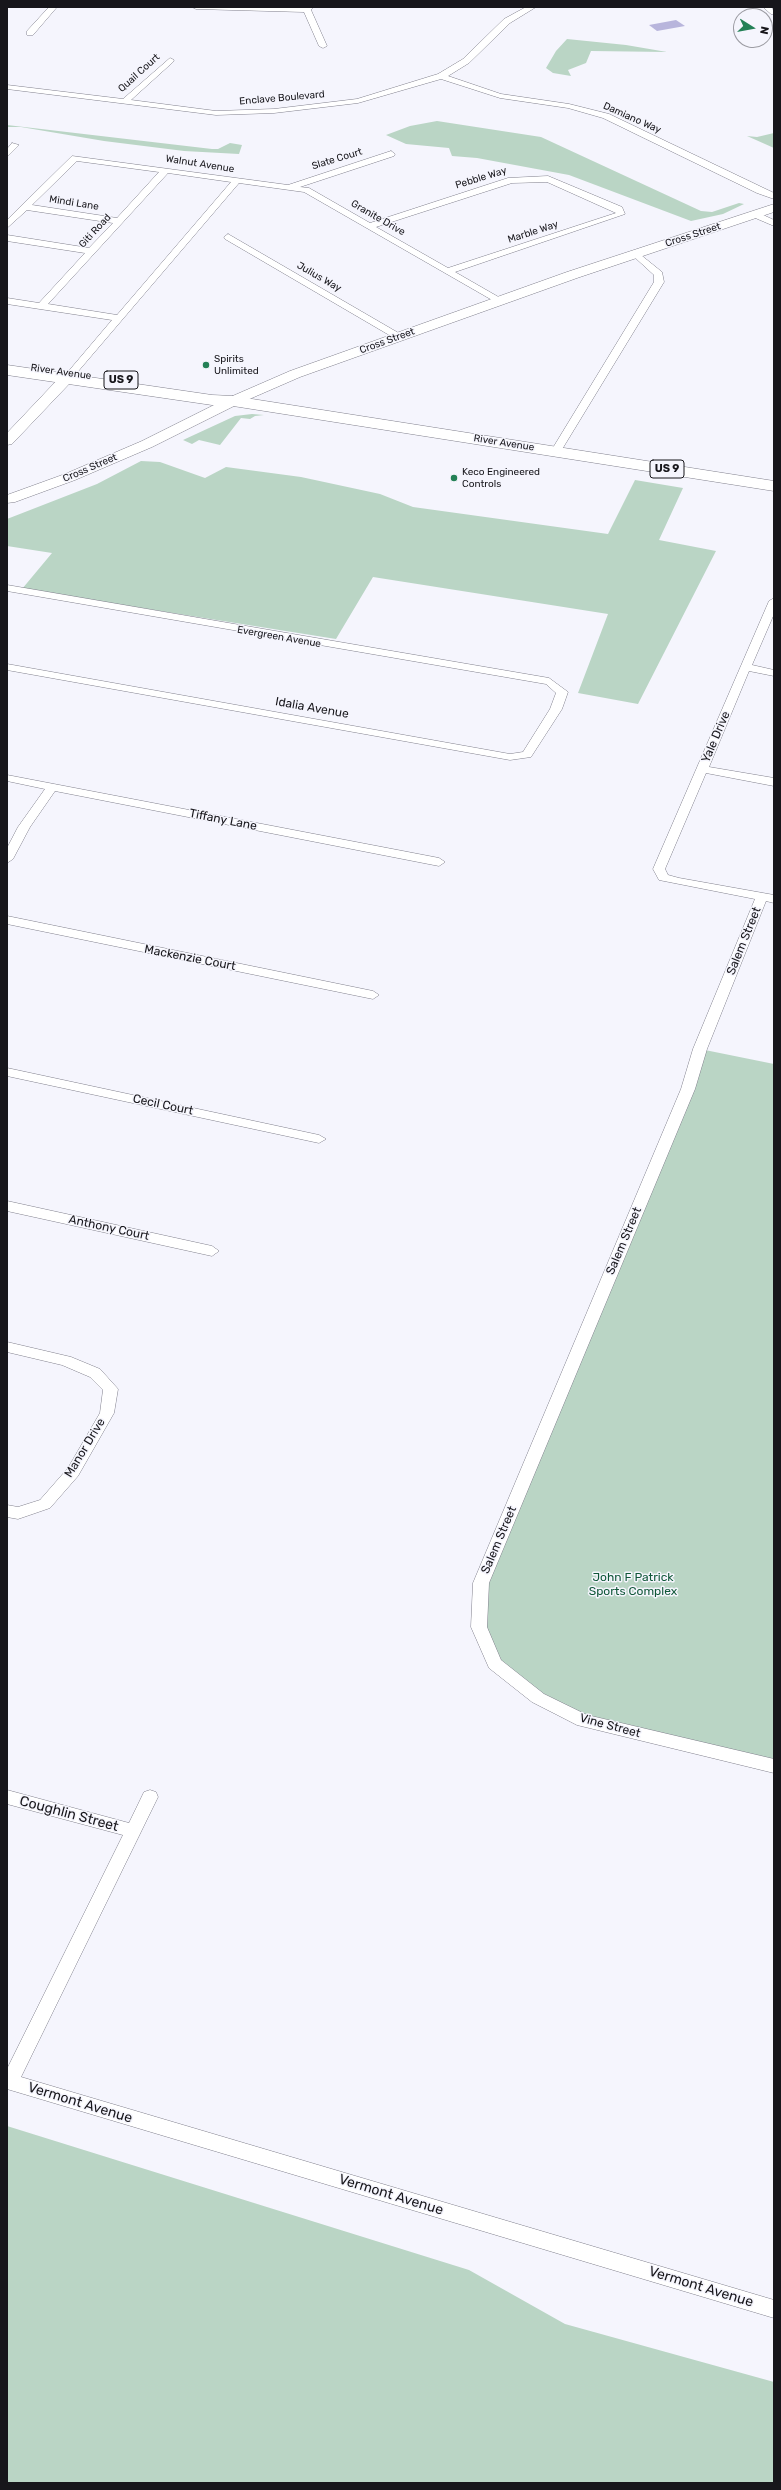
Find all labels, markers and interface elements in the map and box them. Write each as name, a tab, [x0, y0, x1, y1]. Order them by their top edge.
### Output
north arrow	[733, 8, 773, 48]
text: N	[757, 25, 771, 35]
street label: Quail Court	[116, 51, 162, 95]
street label: Enclave Boulevard	[239, 88, 325, 108]
street label: Damiano Way	[601, 100, 663, 136]
street label: Slate Court	[310, 146, 364, 172]
street label: Walnut Avenue	[165, 153, 235, 175]
street label: Pebble Way	[454, 165, 508, 191]
street label: Mindi Lane	[48, 193, 100, 213]
street label: Granite Drive	[349, 198, 407, 238]
street label: Giti Road	[76, 212, 114, 250]
street label: Marble Way	[506, 218, 560, 246]
street label: Cross Street	[664, 220, 722, 250]
street label: Julius Way	[295, 259, 343, 295]
street label: Cross Street	[358, 326, 416, 356]
place label: Spirits Unlimited	[214, 353, 259, 376]
marker: Spirits Unlimited	[201, 360, 211, 370]
street label: River Avenue	[30, 362, 92, 382]
road number: US 9	[104, 371, 138, 389]
street label: River Avenue	[473, 432, 535, 454]
street label: Cross Street	[61, 451, 119, 485]
road number: US 9	[650, 460, 684, 478]
place label: Keco Engineered Controls	[462, 466, 540, 490]
marker: Keco Engineered Controls	[449, 473, 459, 483]
street label: Evergreen Avenue	[236, 624, 322, 650]
street label: Idalia Avenue	[274, 694, 350, 722]
street label: Yale Drive	[699, 709, 733, 765]
street label: Tiffany Lane	[188, 806, 258, 834]
street label: Salem Street	[724, 905, 764, 977]
street label: Mackenzie Court	[143, 942, 237, 974]
street label: Cecil Court	[131, 1092, 195, 1118]
street label: Salem Street	[603, 1205, 645, 1277]
street label: Anthony Court	[67, 1212, 151, 1244]
street label: Manor Drive	[62, 1416, 108, 1480]
street label: Salem Street	[478, 1504, 520, 1576]
park label: John F Patrick Sports Complex	[589, 1571, 677, 1599]
street label: Vine Street	[578, 1711, 642, 1741]
street label: Coughlin Street	[18, 1793, 120, 1835]
street label: Vermont Avenue	[26, 2079, 134, 2127]
street label: Vermont Avenue	[337, 2171, 445, 2219]
street label: Vermont Avenue	[647, 2263, 755, 2311]

